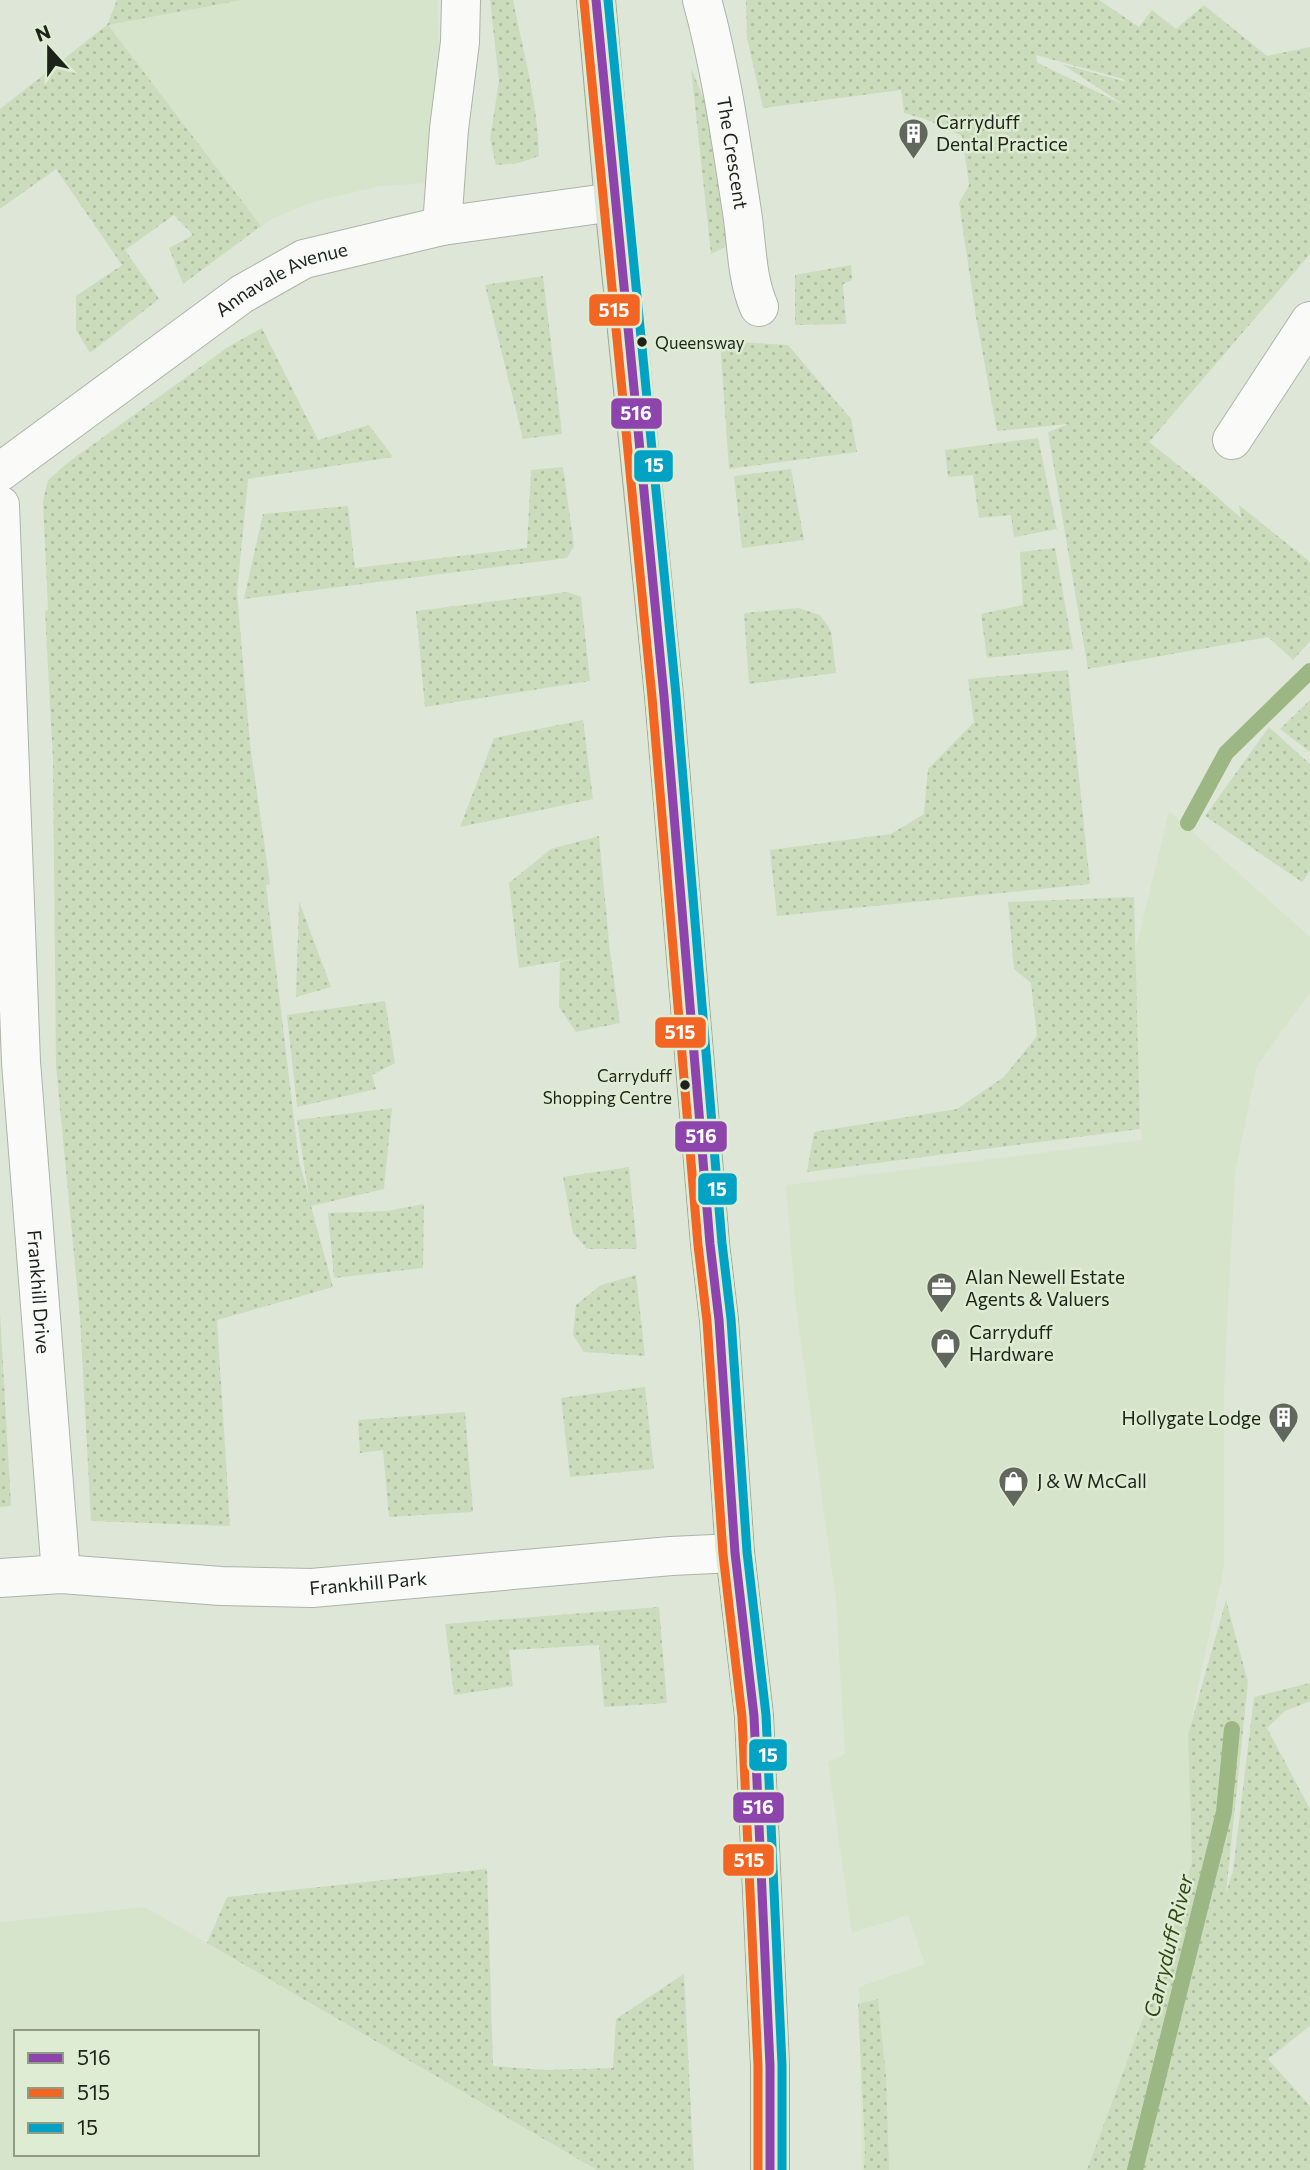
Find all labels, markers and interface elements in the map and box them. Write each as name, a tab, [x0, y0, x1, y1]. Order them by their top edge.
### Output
north arrow	[14, 14, 84, 84]
text: N	[32, 19, 54, 46]
street label: The Crescent	[713, 95, 753, 211]
place label: Carryduff Dental Practice	[936, 110, 1068, 155]
building icon: Carryduff Dental Practice	[896, 116, 930, 160]
street label: Annavale Avenue	[210, 237, 350, 321]
line badge: 515	[588, 293, 641, 327]
text: 515	[599, 298, 629, 321]
place label: Queensway	[655, 332, 745, 353]
marker: Queensway	[635, 335, 649, 349]
line badge: 516	[610, 397, 663, 430]
text: 516	[620, 401, 652, 424]
line badge: 15	[633, 449, 674, 483]
text: 15	[644, 453, 664, 476]
line badge: 515	[654, 1016, 707, 1049]
text: 515	[665, 1020, 695, 1043]
place label: Carryduff Shopping Centre	[543, 1065, 672, 1108]
marker: Carryduff Shopping Centre	[678, 1078, 692, 1092]
line badge: 516	[674, 1120, 728, 1153]
text: 516	[685, 1124, 717, 1147]
line badge: 15	[697, 1172, 738, 1206]
text: 15	[707, 1177, 727, 1200]
street label: Frankhill Drive	[23, 1229, 56, 1355]
place label: Alan Newell Estate Agents & Valuers	[965, 1265, 1125, 1310]
office icon: Alan Newell Estate Agents & Valuers	[925, 1271, 959, 1315]
place label: Carryduff Hardware	[969, 1320, 1054, 1365]
shop icon: Carryduff Hardware	[929, 1326, 963, 1370]
building icon: Hollygate Lodge	[1267, 1401, 1301, 1445]
place label: Hollygate Lodge	[1121, 1406, 1261, 1429]
shop icon: J & W McCall	[997, 1464, 1031, 1508]
place label: J & W McCall	[1037, 1469, 1147, 1492]
street label: Frankhill Park	[308, 1566, 428, 1599]
line badge: 15	[748, 1738, 788, 1772]
text: 15	[758, 1743, 778, 1766]
line badge: 516	[732, 1791, 785, 1824]
text: 516	[742, 1795, 774, 1818]
line badge: 515	[722, 1843, 775, 1877]
text: 515	[734, 1848, 764, 1871]
water label: Carryduff River	[1138, 1871, 1198, 2020]
legend	[14, 2030, 259, 2156]
text: 516	[77, 2044, 111, 2069]
text: 515	[77, 2079, 110, 2104]
text: 15	[77, 2114, 98, 2139]

